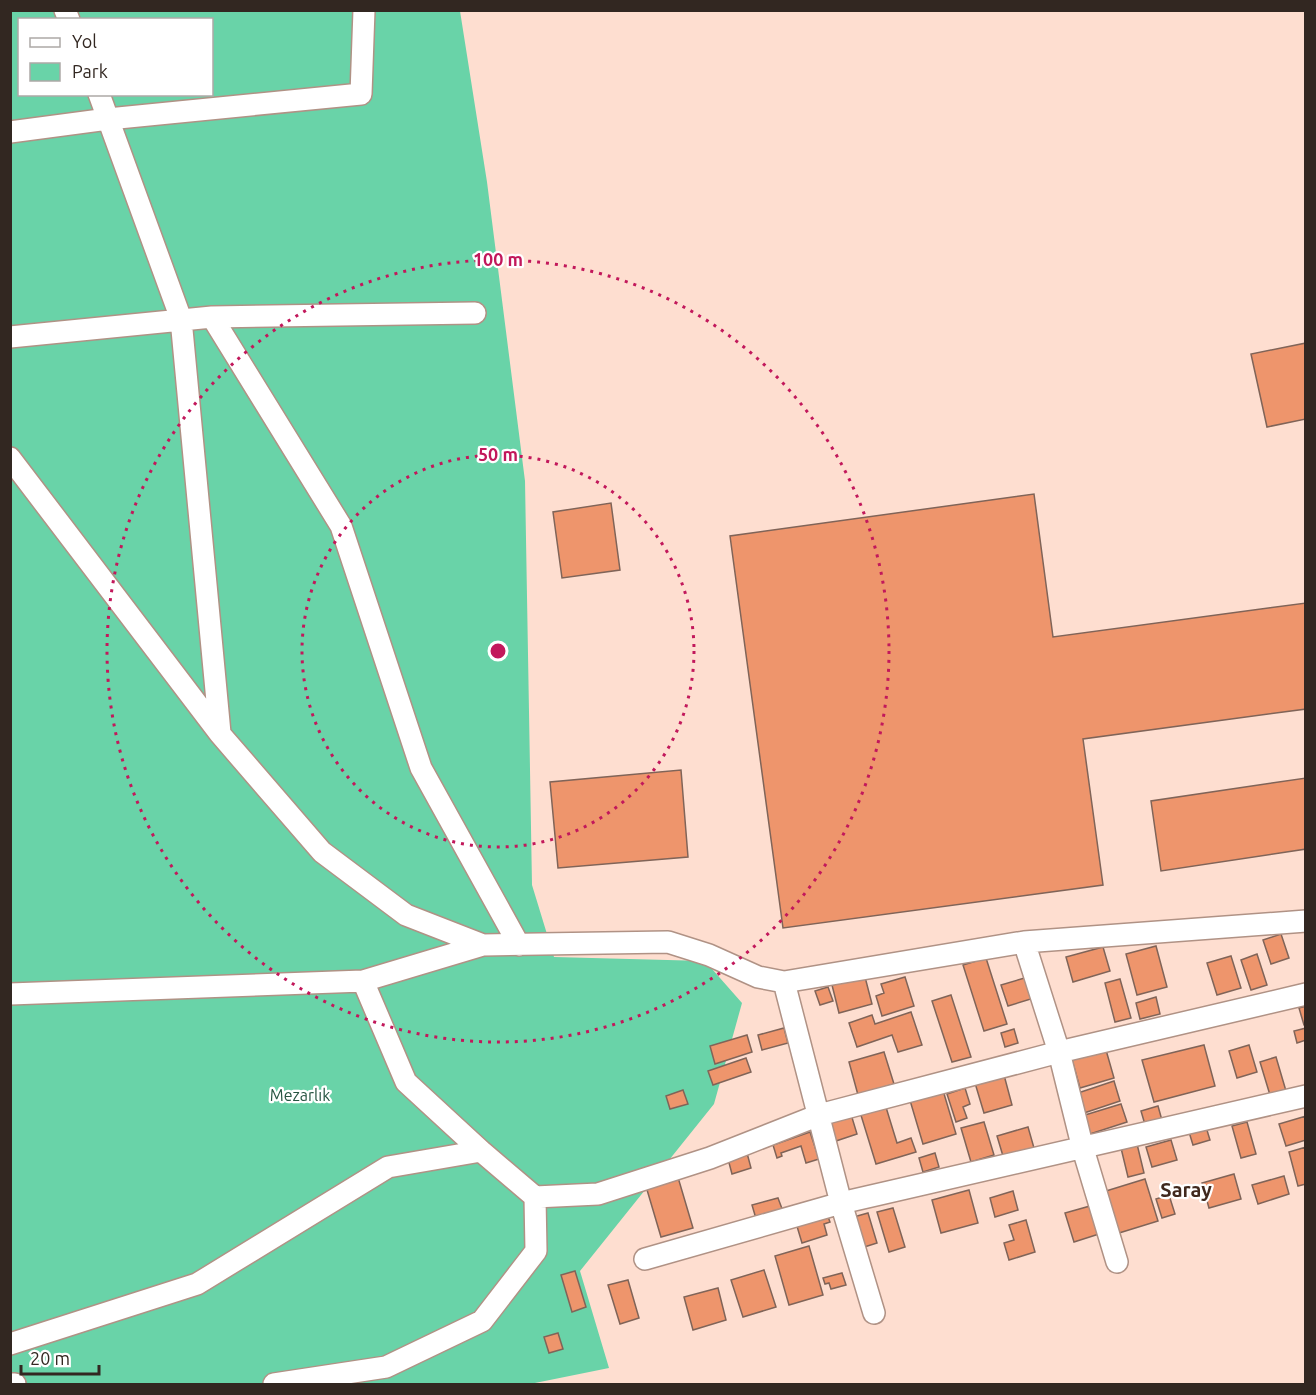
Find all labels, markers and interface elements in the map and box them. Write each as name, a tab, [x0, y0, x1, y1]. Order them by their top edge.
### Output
legend	[18, 18, 213, 96]
text: Yol	[72, 31, 97, 51]
text: Park	[72, 61, 108, 81]
text: 100 m	[473, 249, 523, 269]
text: 50 m	[478, 444, 518, 464]
centre of rings	[488, 641, 508, 661]
park label: Mezarlık	[270, 1086, 330, 1104]
district label: Saray	[1160, 1178, 1212, 1201]
scale bar	[21, 1338, 99, 1376]
text: 20 m	[30, 1348, 70, 1368]

